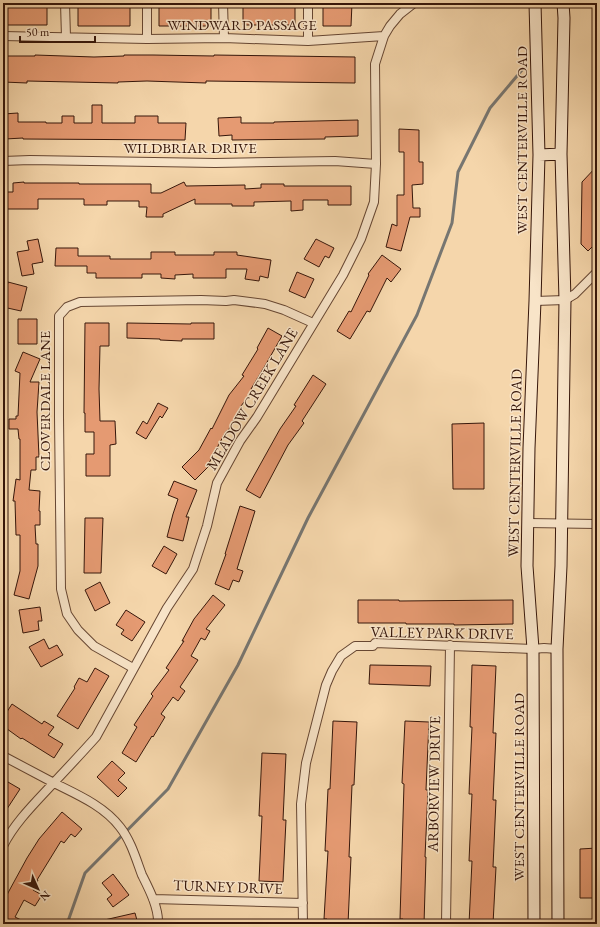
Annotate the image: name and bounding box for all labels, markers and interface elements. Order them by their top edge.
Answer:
street label: WINDWARD PASSAGE [167,15,317,34]
scale bar [20,18,95,44]
text: 50 m [26,24,50,40]
street label: WEST CENTERVILLE ROAD [512,46,531,234]
street label: WILDBRIAR DRIVE [123,138,257,157]
street label: MEADOW CREEK LANE [202,324,302,473]
street label: CLOVERDALE LANE [35,330,54,471]
street label: WEST CENTERVILLE ROAD [503,369,526,557]
street label: VALLEY PARK DRIVE [370,622,514,643]
street label: WEST CENTERVILLE ROAD [509,693,528,881]
street label: ARBORVIEW DRIVE [423,715,444,853]
north arrow [18,869,58,909]
street label: TURNEY DRIVE [173,875,284,898]
text: N [37,888,53,904]

